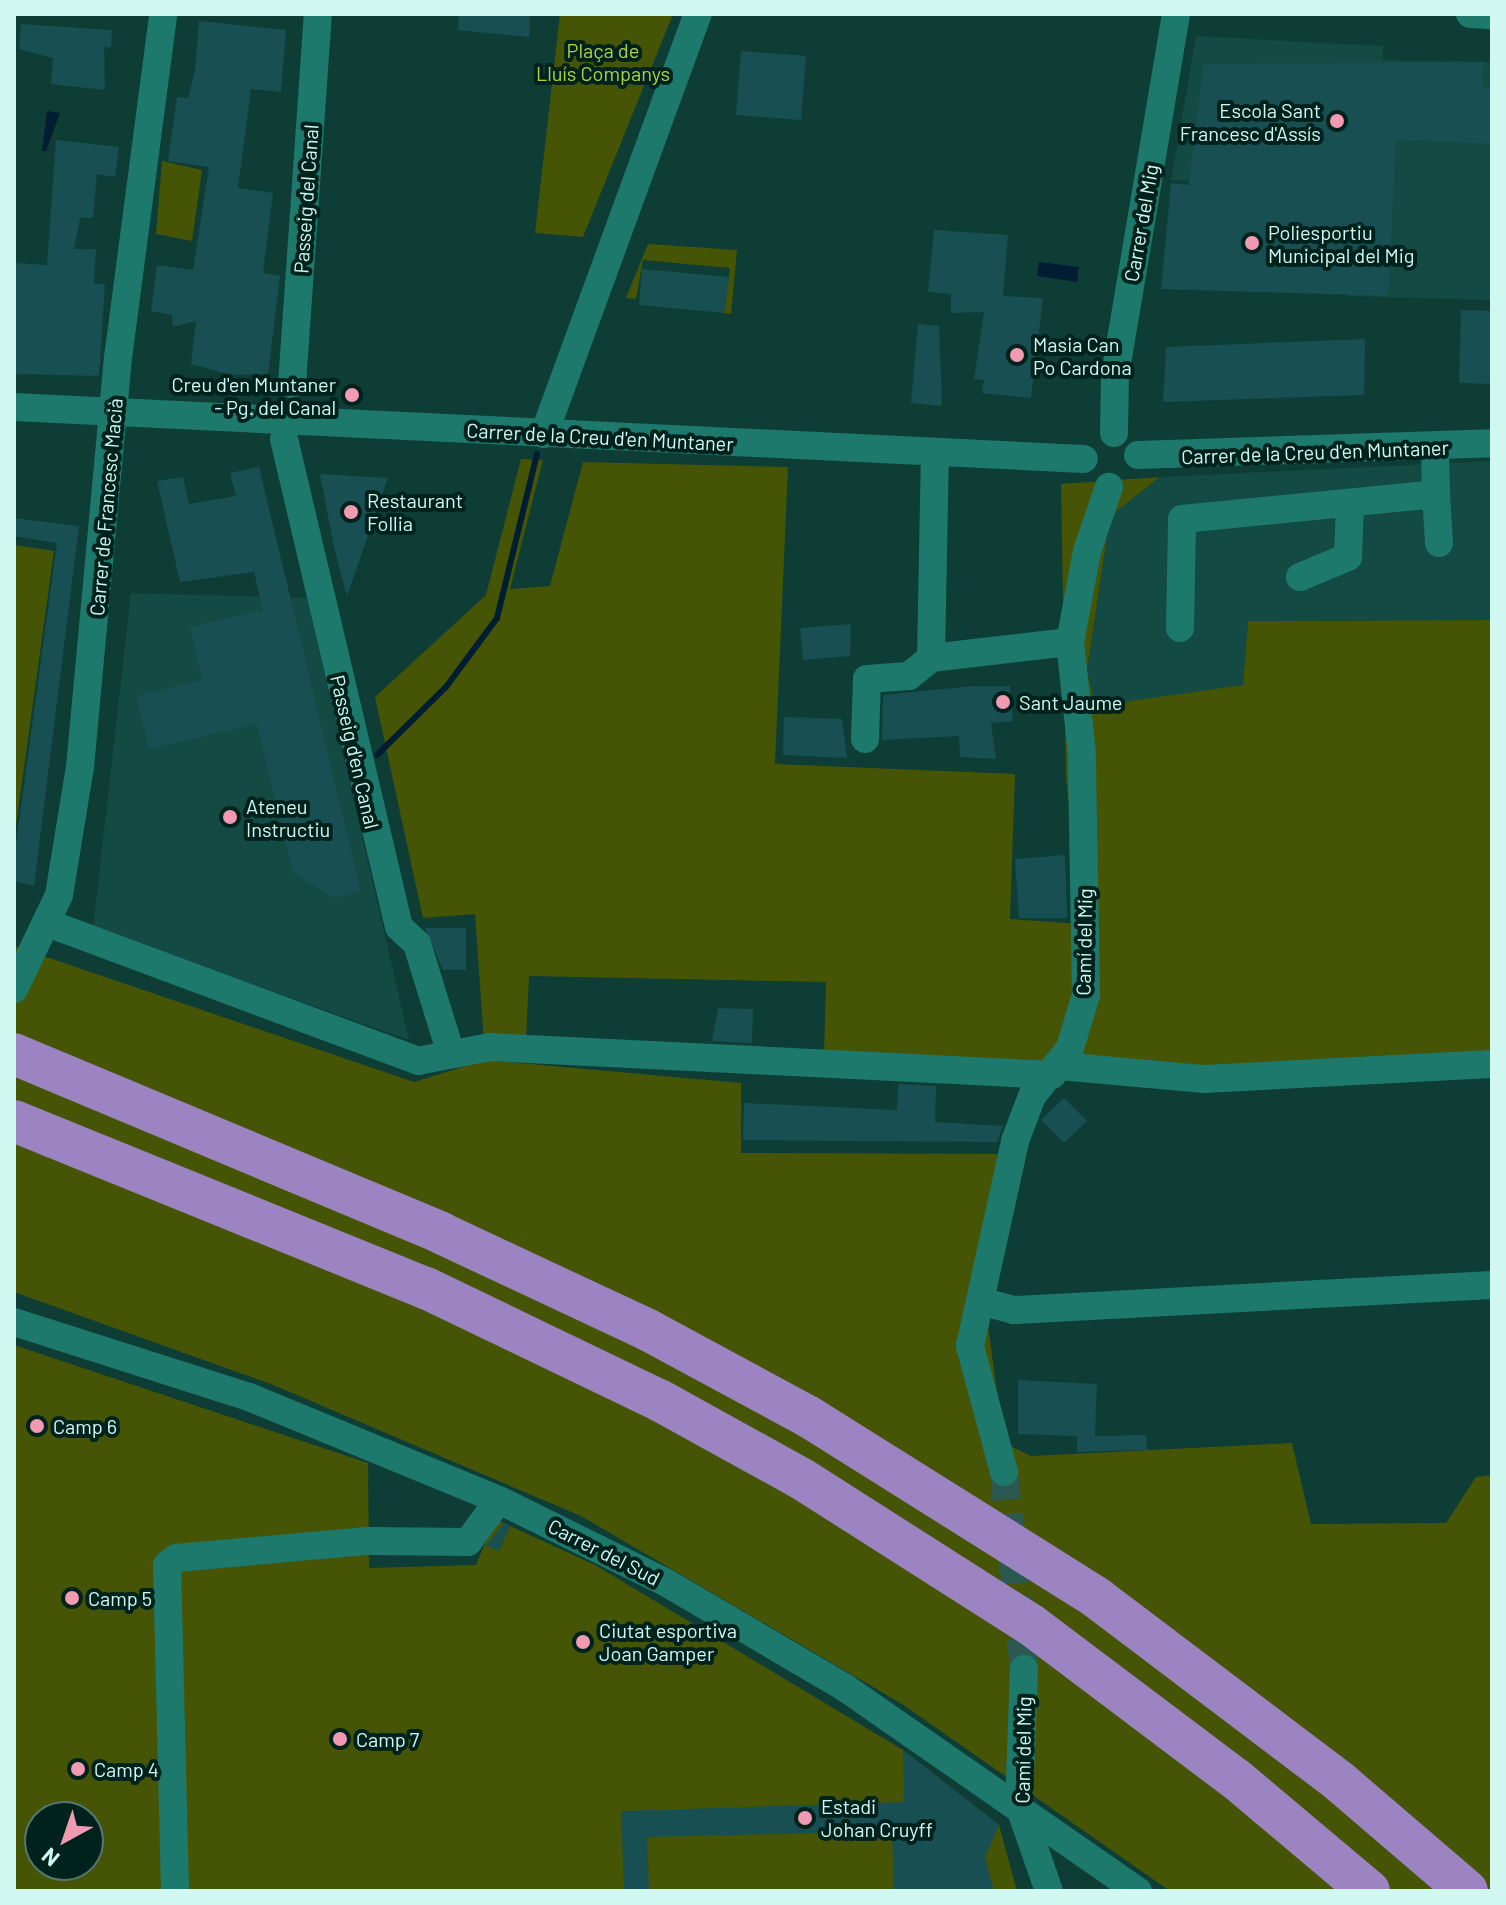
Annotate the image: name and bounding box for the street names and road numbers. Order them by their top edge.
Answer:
street label: Passeig del Canal [289,124,323,274]
street label: Carrer del Mig [1119,162,1163,284]
street label: Carrer de Francesc Macià [85,397,127,617]
street label: Carrer de la Creu d'en Muntaner [466,418,734,456]
street label: Carrer de la Creu d'en Muntaner [1181,435,1449,469]
street label: Passeig d'en Canal [326,673,384,831]
street label: Camí del Mig [1071,888,1097,996]
street label: Carrer del Sud [544,1514,664,1590]
street label: Camí del Mig [1010,1696,1036,1804]

